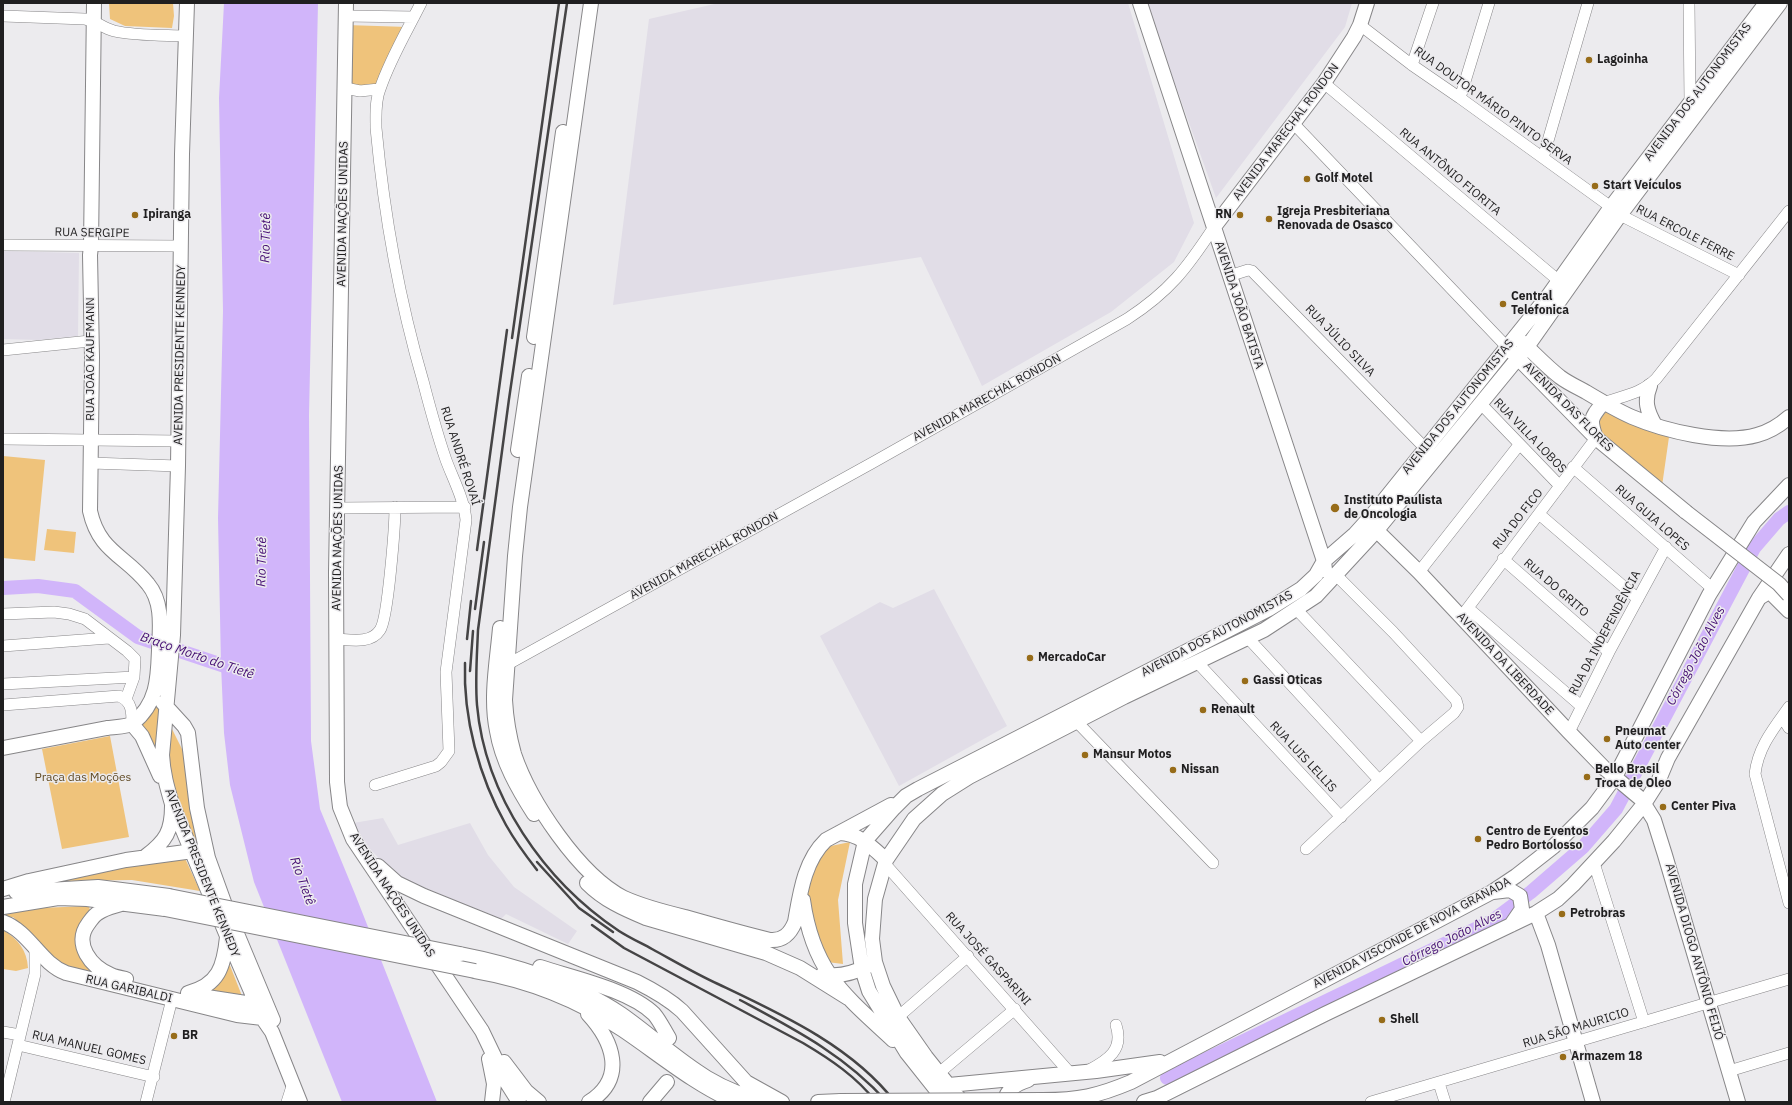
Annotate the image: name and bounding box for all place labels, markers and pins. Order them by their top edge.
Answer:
place label: Lagoinha [1597,53,1648,67]
marker: Lagoinha [1584,55,1594,65]
place label: Golf Motel [1315,172,1373,186]
marker: Golf Motel [1302,174,1312,184]
place label: Start Veículos [1603,179,1682,193]
marker: Start Veículos [1590,181,1600,191]
place label: Igreja Presbiteriana Renovada de Osasco [1277,205,1393,233]
place label: Ipiranga [143,208,191,222]
place label: RN [1215,208,1232,222]
marker: Ipiranga [130,210,140,220]
marker: RN [1235,210,1245,220]
marker: Igreja Presbiteriana Renovada de Osasco [1264,214,1274,224]
place label: Central Telefonica [1511,290,1569,318]
marker: Central Telefonica [1498,299,1508,309]
place label: Instituto Paulista de Oncologia [1344,494,1442,522]
marker: Instituto Paulista de Oncologia [1329,502,1341,514]
place label: MercadoCar [1038,651,1106,665]
marker: MercadoCar [1025,653,1035,663]
place label: Gassi Oticas [1253,674,1322,688]
marker: Gassi Oticas [1240,676,1250,686]
place label: Renault [1211,703,1255,717]
marker: Renault [1198,705,1208,715]
place label: Pneumat Auto center [1615,725,1681,753]
marker: Pneumat Auto center [1602,734,1612,744]
place label: Mansur Motos [1093,748,1172,762]
marker: Mansur Motos [1080,750,1090,760]
place label: Nissan [1181,763,1219,777]
place label: Bello Brasil Troca de Oleo [1595,763,1671,791]
marker: Nissan [1168,765,1178,775]
marker: Bello Brasil Troca de Oleo [1582,772,1592,782]
place label: Center Piva [1671,800,1736,814]
marker: Center Piva [1658,802,1668,812]
place label: Centro de Eventos Pedro Bortolosso [1486,825,1588,853]
marker: Centro de Eventos Pedro Bortolosso [1473,834,1483,844]
place label: Petrobras [1570,907,1625,921]
marker: Petrobras [1557,909,1567,919]
place label: Shell [1390,1013,1419,1027]
marker: Shell [1377,1015,1387,1025]
place label: BR [182,1029,198,1043]
marker: BR [169,1031,179,1041]
place label: Armazem 18 [1571,1050,1642,1064]
marker: Armazem 18 [1558,1052,1568,1062]

